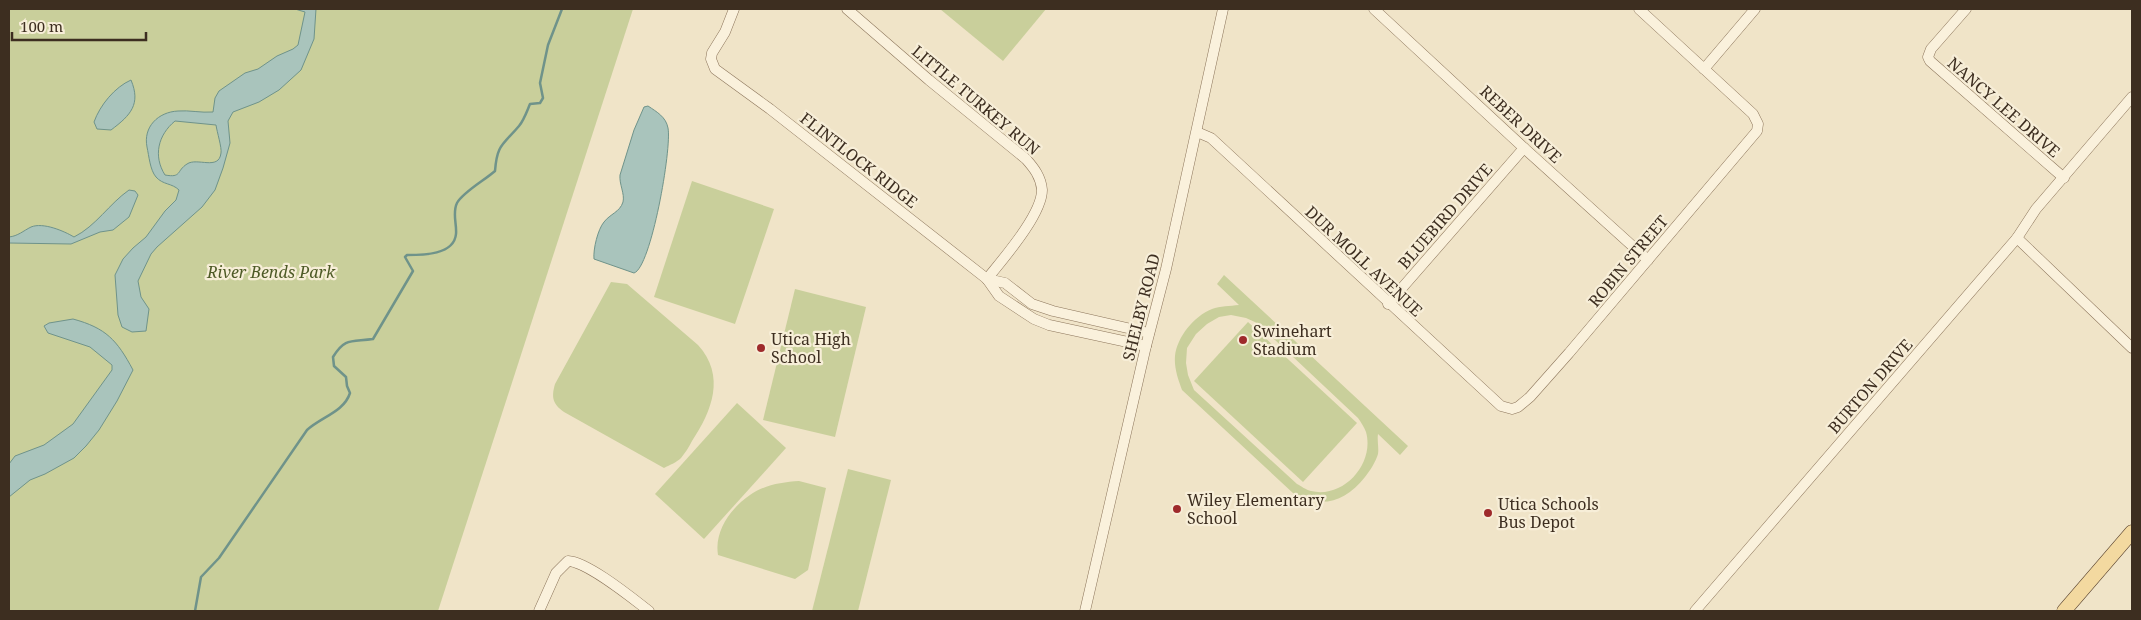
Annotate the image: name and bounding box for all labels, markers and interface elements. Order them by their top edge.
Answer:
scale bar [12,10,146,42]
text: 100 m [20,16,63,36]
street label: LITTLE TURKEY RUN [908,40,1044,160]
street label: NANCY LEE DRIVE [1943,52,2065,162]
street label: REBER DRIVE [1475,80,1567,168]
street label: FLINTLOCK RIDGE [796,107,922,213]
street label: BLUEBIRD DRIVE [1393,158,1497,274]
street label: DUR MOLL AVENUE [1300,201,1428,321]
street label: ROBIN STREET [1583,210,1673,311]
street label: SHELBY ROAD [1117,251,1165,363]
park label: River Bends Park [206,261,336,283]
place label: Swinehart Stadium [1253,320,1332,360]
place label: Utica High School [771,328,851,368]
marker: Swinehart Stadium [1237,334,1249,346]
street label: BURTON DRIVE [1823,334,1917,438]
marker: Utica High School [755,342,767,354]
place label: Wiley Elementary School [1187,489,1325,529]
place label: Utica Schools Bus Depot [1498,493,1599,533]
marker: Wiley Elementary School [1171,503,1183,515]
marker: Utica Schools Bus Depot [1482,507,1494,519]

